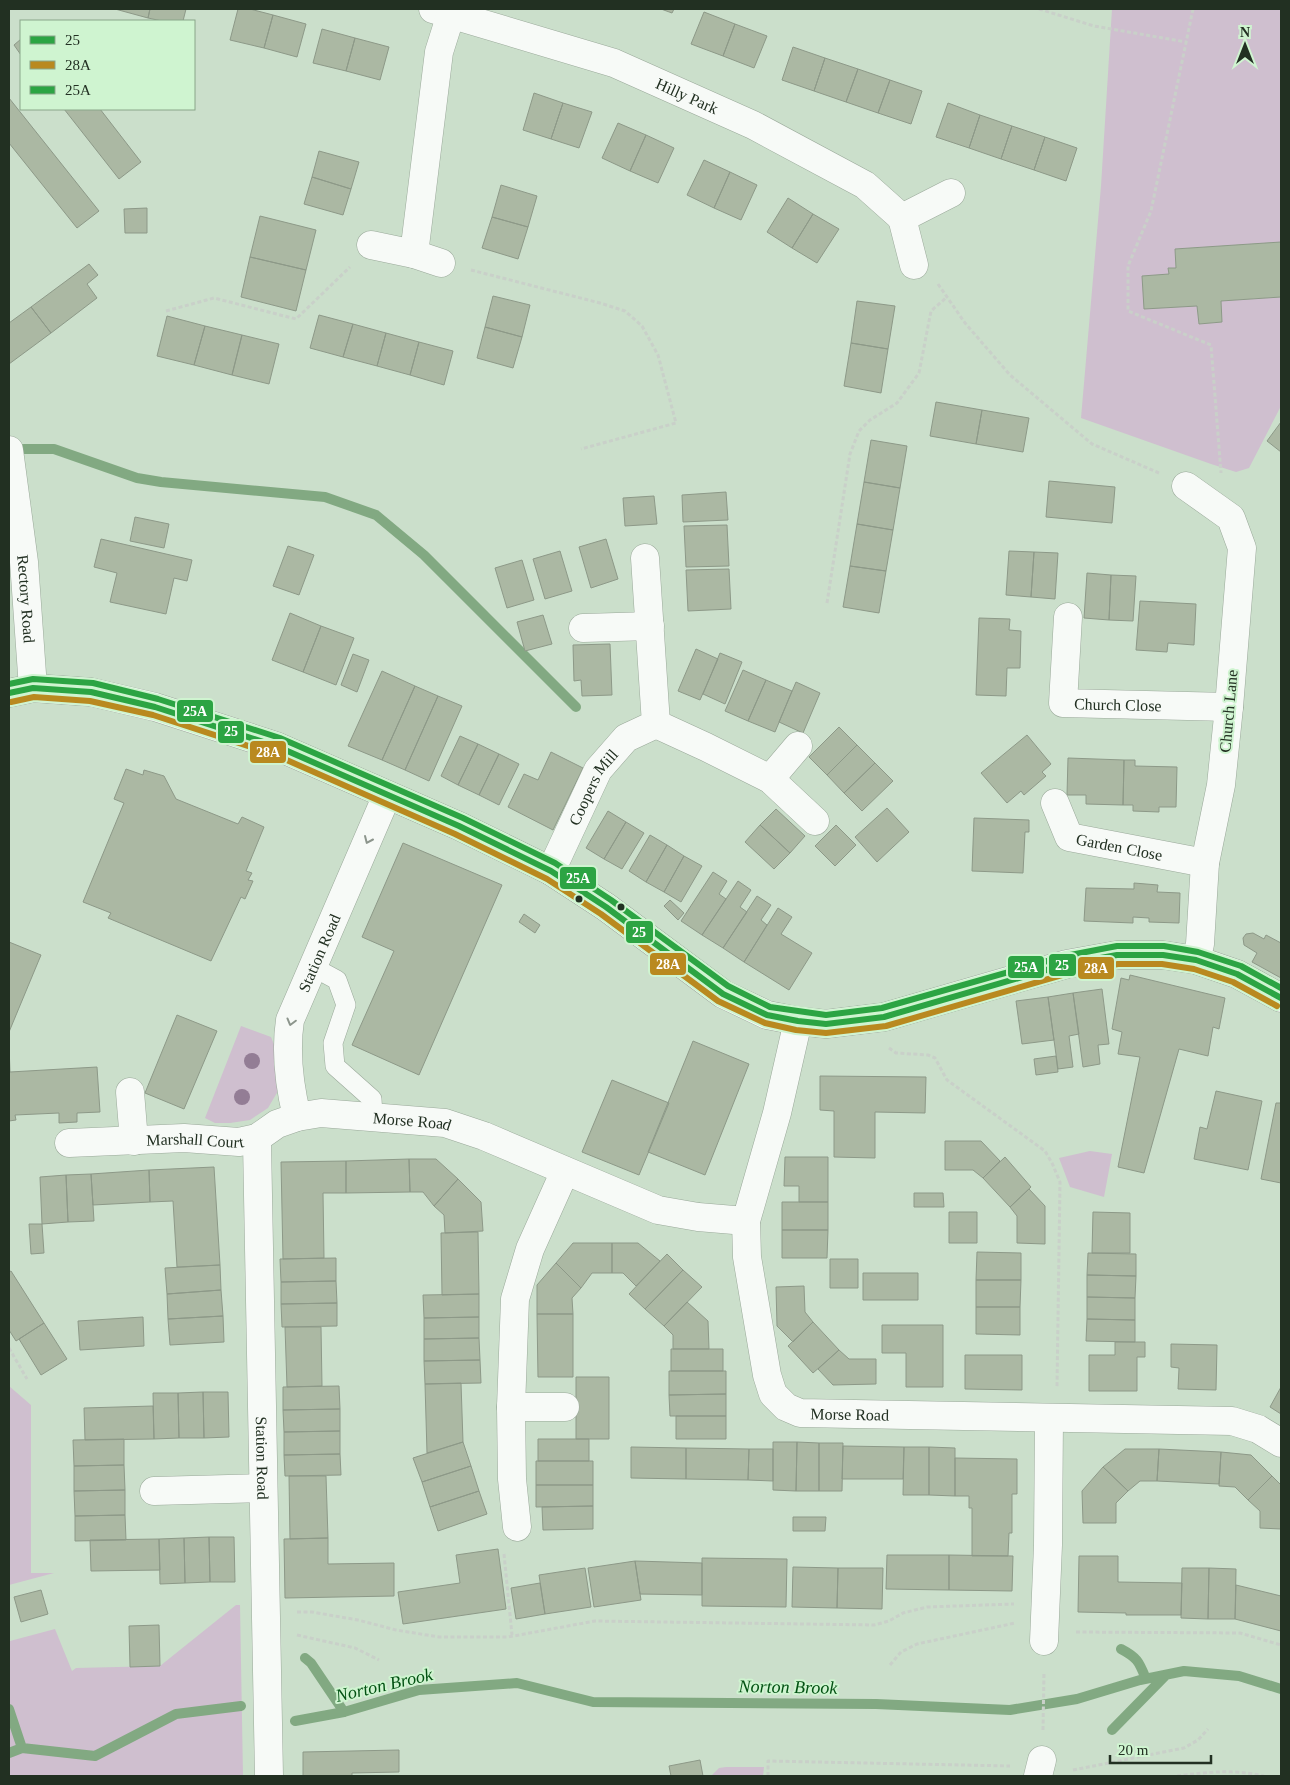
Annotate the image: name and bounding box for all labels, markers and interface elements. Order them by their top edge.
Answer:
legend [20,20,195,110]
north arrow [1220,20,1270,70]
text: N [1240,25,1250,40]
text: 25 [65,32,80,48]
text: 28A [65,57,91,73]
street label: Hilly Park [653,75,721,117]
text: 25A [65,82,91,98]
street label: Rectory Road [14,554,38,644]
street label: Church Lane [1216,669,1241,753]
street label: Church Close [1074,695,1162,714]
line badge: 25A [176,699,214,723]
text: 25A [183,704,208,719]
line badge: 25 [217,720,245,744]
text: 25 [224,724,238,739]
line badge: 28A [249,740,287,764]
text: 28A [256,745,281,760]
street label: Coopers Mill [565,745,622,828]
street label: Garden Close [1075,831,1164,864]
one-way arrow [363,835,374,844]
line badge: 25A [559,866,597,890]
text: 25A [566,871,591,886]
unlabelled marker [574,894,584,904]
unlabelled marker [616,902,626,912]
street label: Station Road [295,911,344,995]
line badge: 25 [625,920,654,944]
text: 25 [632,925,646,940]
line badge: 28A [649,952,687,976]
line badge: 25 [1048,953,1077,977]
line badge: 25A [1007,955,1045,979]
line badge: 28A [1077,956,1115,980]
text: 28A [656,957,681,972]
text: 25 [1055,958,1069,973]
text: 25A [1014,960,1039,975]
text: 28A [1084,961,1109,976]
one-way arrow [286,1017,296,1025]
street label: Morse Road [372,1109,454,1134]
street label: Marshall Court [146,1130,246,1151]
street label: Morse Road [810,1405,889,1424]
street label: Station Road [253,1416,271,1500]
water label: Norton Brook [333,1664,435,1706]
water label: Norton Brook [737,1676,839,1698]
scale bar [1110,1732,1211,1764]
text: 20 m [1118,1742,1149,1758]

